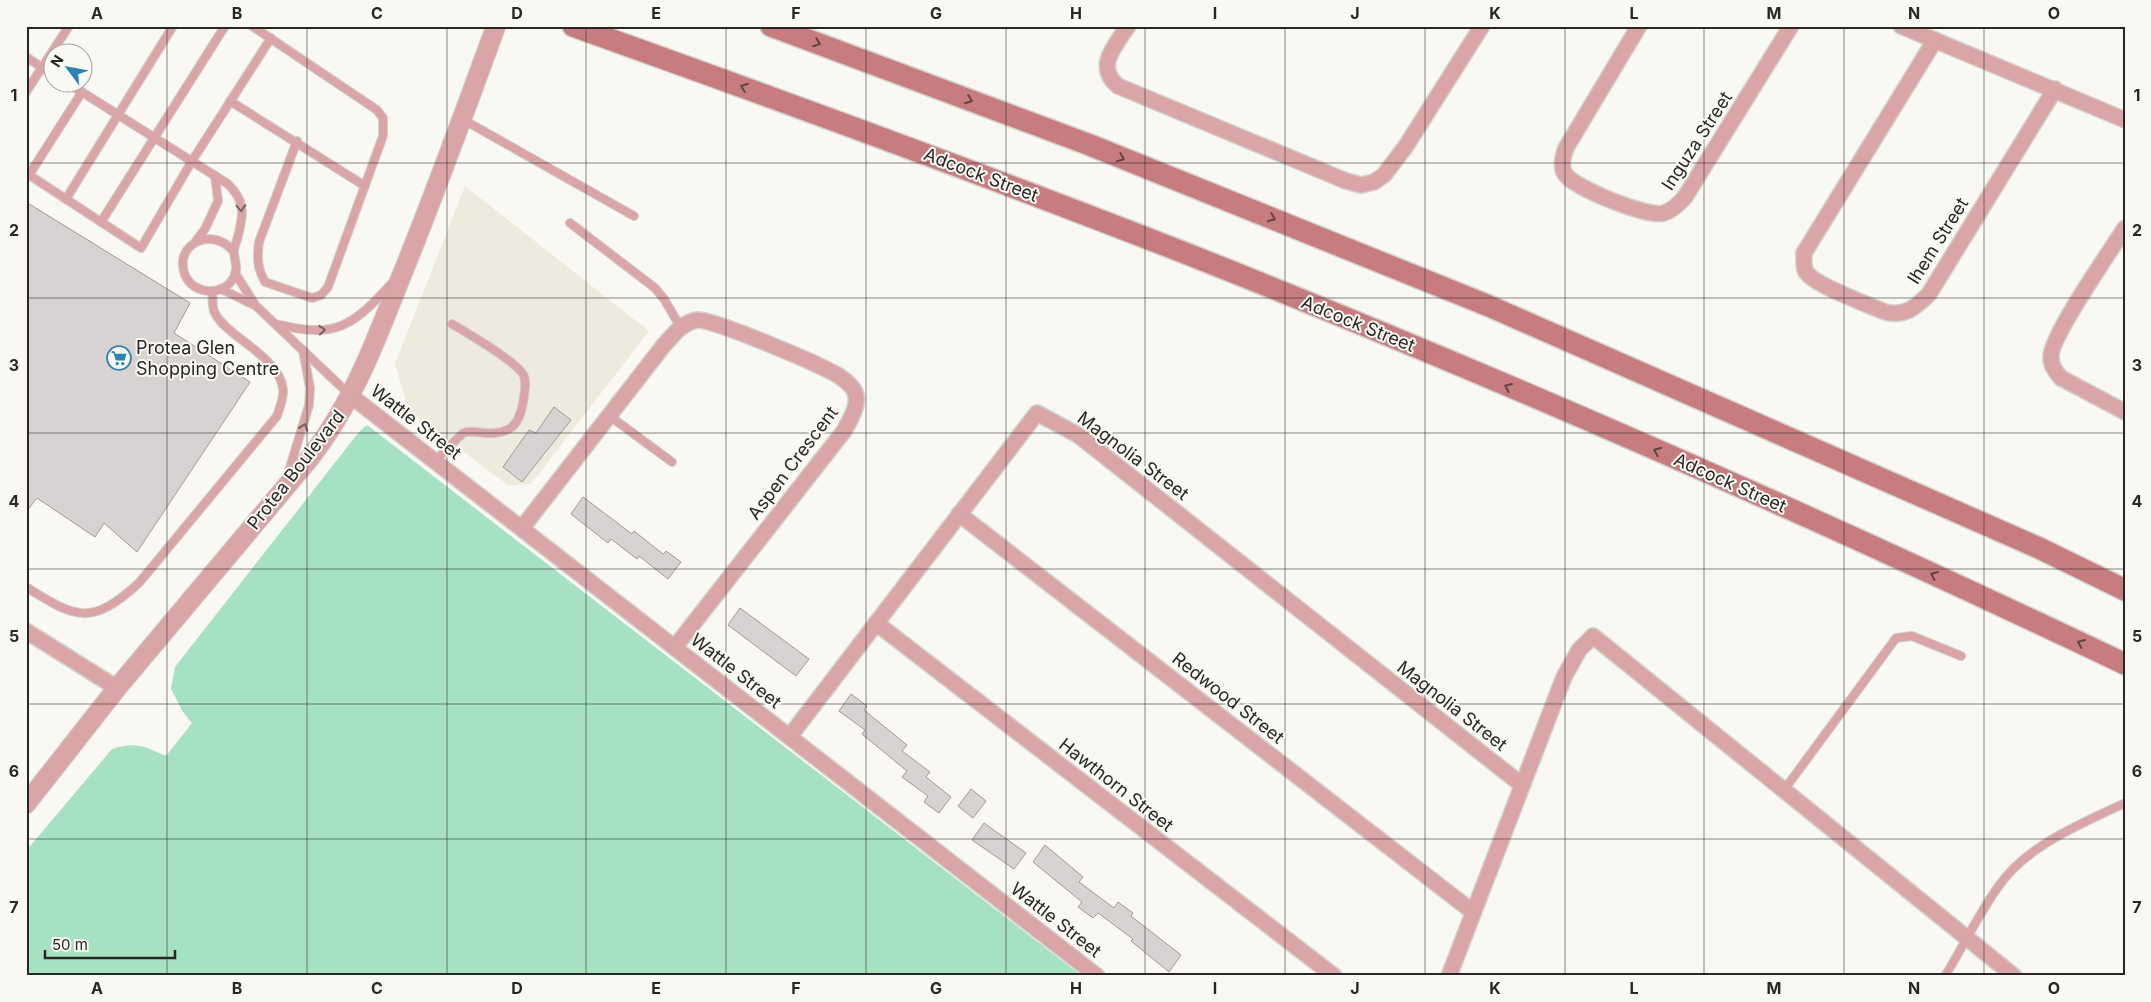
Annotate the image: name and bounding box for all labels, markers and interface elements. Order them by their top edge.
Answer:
text: A [91,3,103,23]
text: B [232,3,242,23]
text: C [371,3,383,23]
text: D [511,3,523,23]
text: E [651,3,661,23]
text: F [791,3,801,23]
text: G [930,3,942,23]
text: H [1070,3,1082,23]
text: I [1213,3,1217,23]
text: J [1350,3,1360,23]
text: K [1489,3,1501,23]
text: L [1629,3,1639,23]
text: M [1767,3,1781,23]
text: N [1908,3,1920,23]
text: O [2048,3,2060,23]
one-way arrow [812,37,821,48]
north arrow [42,42,92,92]
text: N [47,52,67,70]
one-way arrow [740,83,748,93]
text: 1 [11,85,17,105]
text: 1 [2134,85,2140,105]
street label: Inguza Street [1657,88,1736,194]
one-way arrow [964,94,973,104]
street label: Adcock Street [921,143,1041,206]
one-way arrow [1116,152,1125,162]
street label: Ihem Street [1903,194,1972,288]
one-way arrow [235,205,246,213]
one-way arrow [1267,212,1276,222]
text: 2 [9,220,19,240]
text: 2 [2132,220,2142,240]
street label: Adcock Street [1298,291,1418,356]
one-way arrow [318,325,326,336]
place label: Protea Glen Shopping Centre [136,337,279,379]
supermarket icon: Protea Glen Shopping Centre [106,345,132,371]
text: 3 [9,355,19,375]
text: 3 [2132,355,2142,375]
street label: Wattle Street [367,380,466,463]
one-way arrow [1504,382,1513,393]
street label: Aspen Crescent [743,402,842,523]
street label: Protea Boulevard [242,406,349,534]
street label: Magnolia Street [1074,407,1193,504]
one-way arrow [298,423,308,432]
one-way arrow [1653,447,1662,458]
street label: Adcock Street [1671,448,1790,517]
text: 4 [9,491,20,511]
text: 4 [2132,491,2143,511]
one-way arrow [1930,571,1939,581]
text: 5 [9,626,19,646]
text: 5 [2132,626,2142,646]
street label: Wattle Street [687,629,786,712]
one-way arrow [2077,639,2086,650]
street label: Redwood Street [1168,648,1288,748]
street label: Magnolia Street [1393,656,1511,755]
street label: Hawthorn Street [1055,734,1178,836]
text: 6 [9,761,19,781]
text: 6 [2132,761,2142,781]
street label: Wattle Street [1007,878,1106,961]
text: 7 [9,897,19,917]
text: 7 [2132,897,2142,917]
scale bar [45,927,175,959]
text: 50 m [52,935,88,954]
text: A [91,978,103,998]
text: B [232,978,242,998]
text: C [371,978,383,998]
text: D [511,978,523,998]
text: E [651,978,661,998]
text: F [791,978,801,998]
text: G [930,978,942,998]
text: H [1070,978,1082,998]
text: I [1213,978,1217,998]
text: J [1350,978,1360,998]
text: K [1489,978,1501,998]
text: L [1629,978,1639,998]
text: M [1767,978,1781,998]
text: N [1908,978,1920,998]
text: O [2048,978,2060,998]

